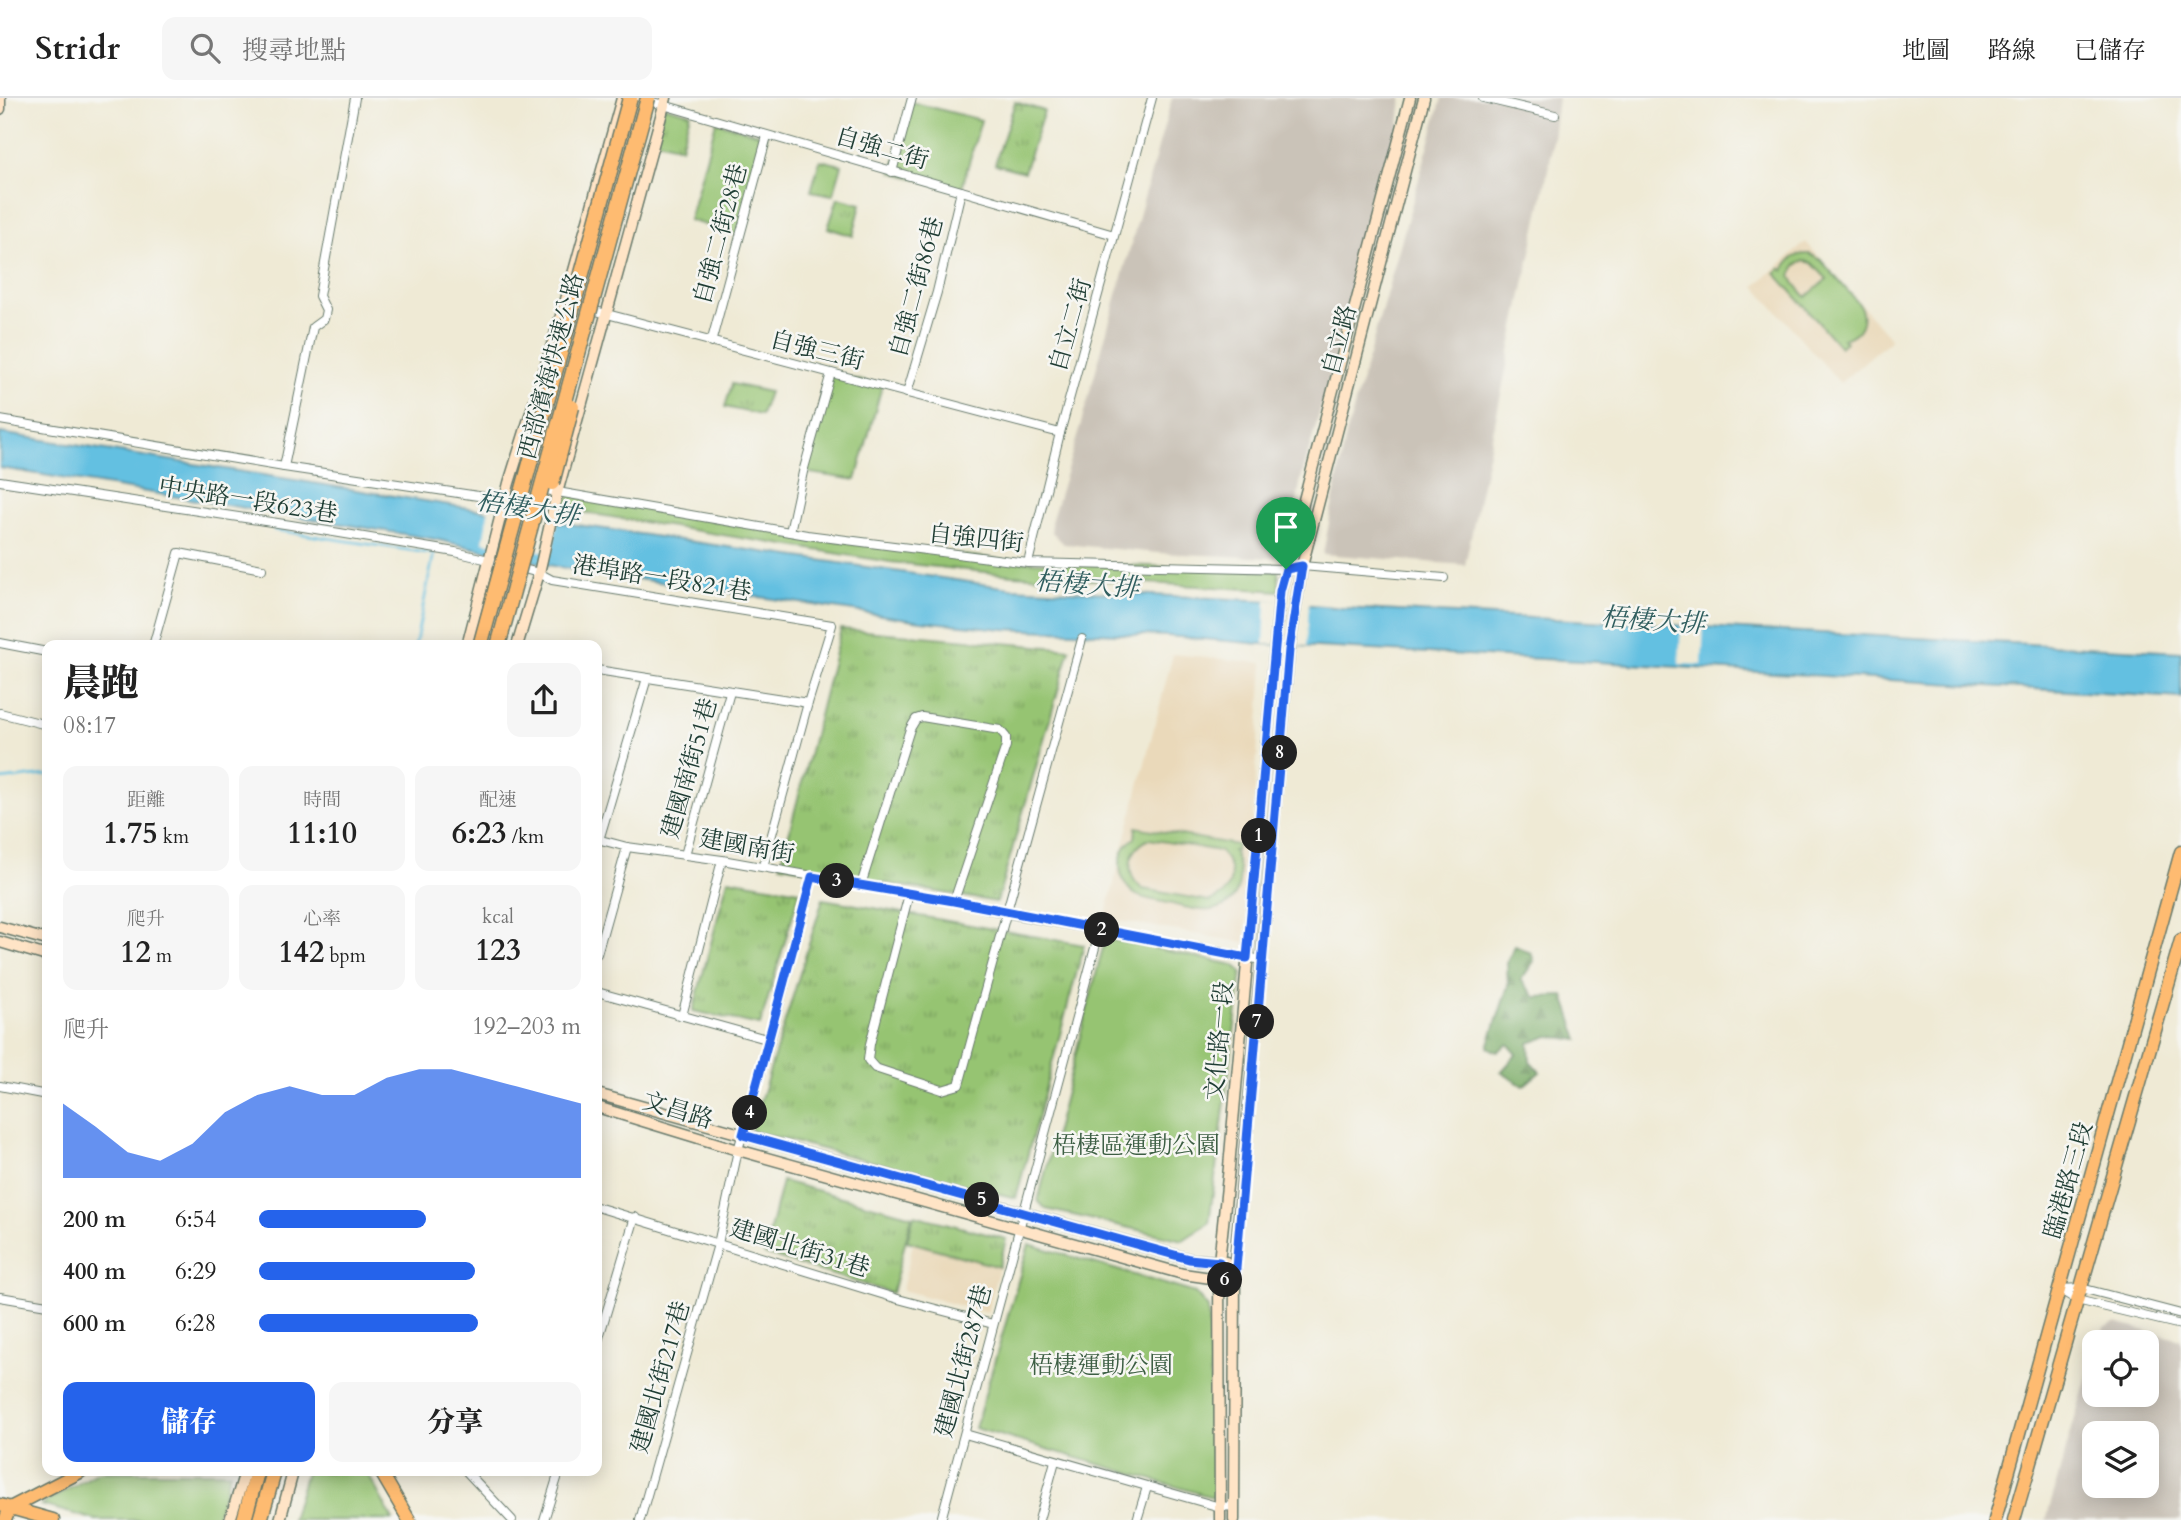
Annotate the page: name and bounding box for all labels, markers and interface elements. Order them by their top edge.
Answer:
search box [162,17,652,80]
text: Stridr [35,26,120,71]
icon: search [186,29,224,67]
text: 搜尋地點 [242,33,346,68]
text: 地圖 [1902,34,1950,67]
text: 路線 [1988,34,2036,67]
text: 已儲存 [2074,34,2146,67]
street label: 自強二街 [831,119,933,178]
street label: 自強二街28巷 [686,160,755,308]
street label: 自強二街86巷 [882,213,951,361]
street label: 西部濱海快速公路 [511,269,592,463]
street label: 自立二街 [1041,274,1100,376]
street label: 自立路 [1314,301,1365,379]
street label: 自強三街 [766,323,867,378]
street label: 中央路一段623巷 [156,470,340,531]
water label: 梧棲大排 [474,483,586,535]
pin [1256,497,1316,569]
icon: arrive [1267,508,1305,546]
street label: 自強四街 [926,517,1025,560]
street label: 港埠路一段821巷 [570,548,754,609]
water label: 梧棲大排 [1034,563,1144,606]
water label: 梧棲大排 [1600,599,1710,642]
text: 晨跑 [63,658,139,710]
button: share [507,663,581,737]
street label: 建國南街51巷 [654,694,725,842]
text: 08:17 [63,710,116,741]
pin: 8 [1262,736,1298,770]
text: 8 [1275,739,1284,765]
text: 距離 [127,787,165,813]
text: 時間 [303,787,341,813]
text: 配速 [479,787,517,813]
text: 1.75 [103,813,158,854]
text: 11:10 [287,813,357,854]
text: 6:23 [452,813,507,854]
pin: 1 [1242,818,1276,854]
street label: 建國南街 [697,822,797,871]
text: 1 [1254,822,1263,848]
text: km [158,824,189,850]
text: /km [507,824,544,850]
pin: 3 [820,864,854,898]
text: 3 [832,867,841,893]
text: kcal [482,904,514,930]
text: 爬升 [127,906,165,932]
text: 心率 [303,906,341,932]
pin: 2 [1084,912,1120,948]
text: 2 [1097,916,1106,942]
text: 123 [475,930,521,971]
text: 12 [120,932,151,973]
text: 142 [278,932,324,973]
text: m [151,943,172,969]
text: bpm [324,943,366,969]
street label: 文化路一段 [1198,980,1241,1102]
pin: 7 [1240,1004,1274,1040]
text: 7 [1252,1008,1261,1034]
text: 192–203 m [472,1011,581,1042]
text: 爬升 [63,1014,109,1045]
street label: 文昌路 [639,1084,717,1137]
pin: 4 [732,1096,768,1130]
text: 4 [745,1099,754,1125]
street label: 臨港路三段 [2036,1118,2101,1242]
park label: 梧棲區運動公園 [1052,1129,1220,1162]
pin: 5 [964,1182,1000,1218]
text: 5 [977,1186,986,1212]
text: 200 m [63,1204,126,1235]
text: 6:54 [175,1204,216,1235]
street label: 建國北街31巷 [726,1212,874,1285]
text: 400 m [63,1256,126,1287]
text: 6:29 [175,1256,216,1287]
pin: 6 [1208,1262,1242,1298]
text: 6 [1220,1266,1229,1292]
street label: 建國北街287巷 [927,1281,1000,1441]
street label: 建國北街217巷 [623,1297,698,1457]
text: 600 m [63,1308,126,1339]
text: 6:28 [175,1308,216,1339]
map controls [2082,1330,2159,1498]
button: locate [2082,1330,2159,1407]
park label: 梧棲運動公園 [1029,1349,1173,1382]
button: 儲存 [63,1382,315,1462]
button: 分享 [329,1382,581,1462]
button: layers [2082,1421,2159,1498]

